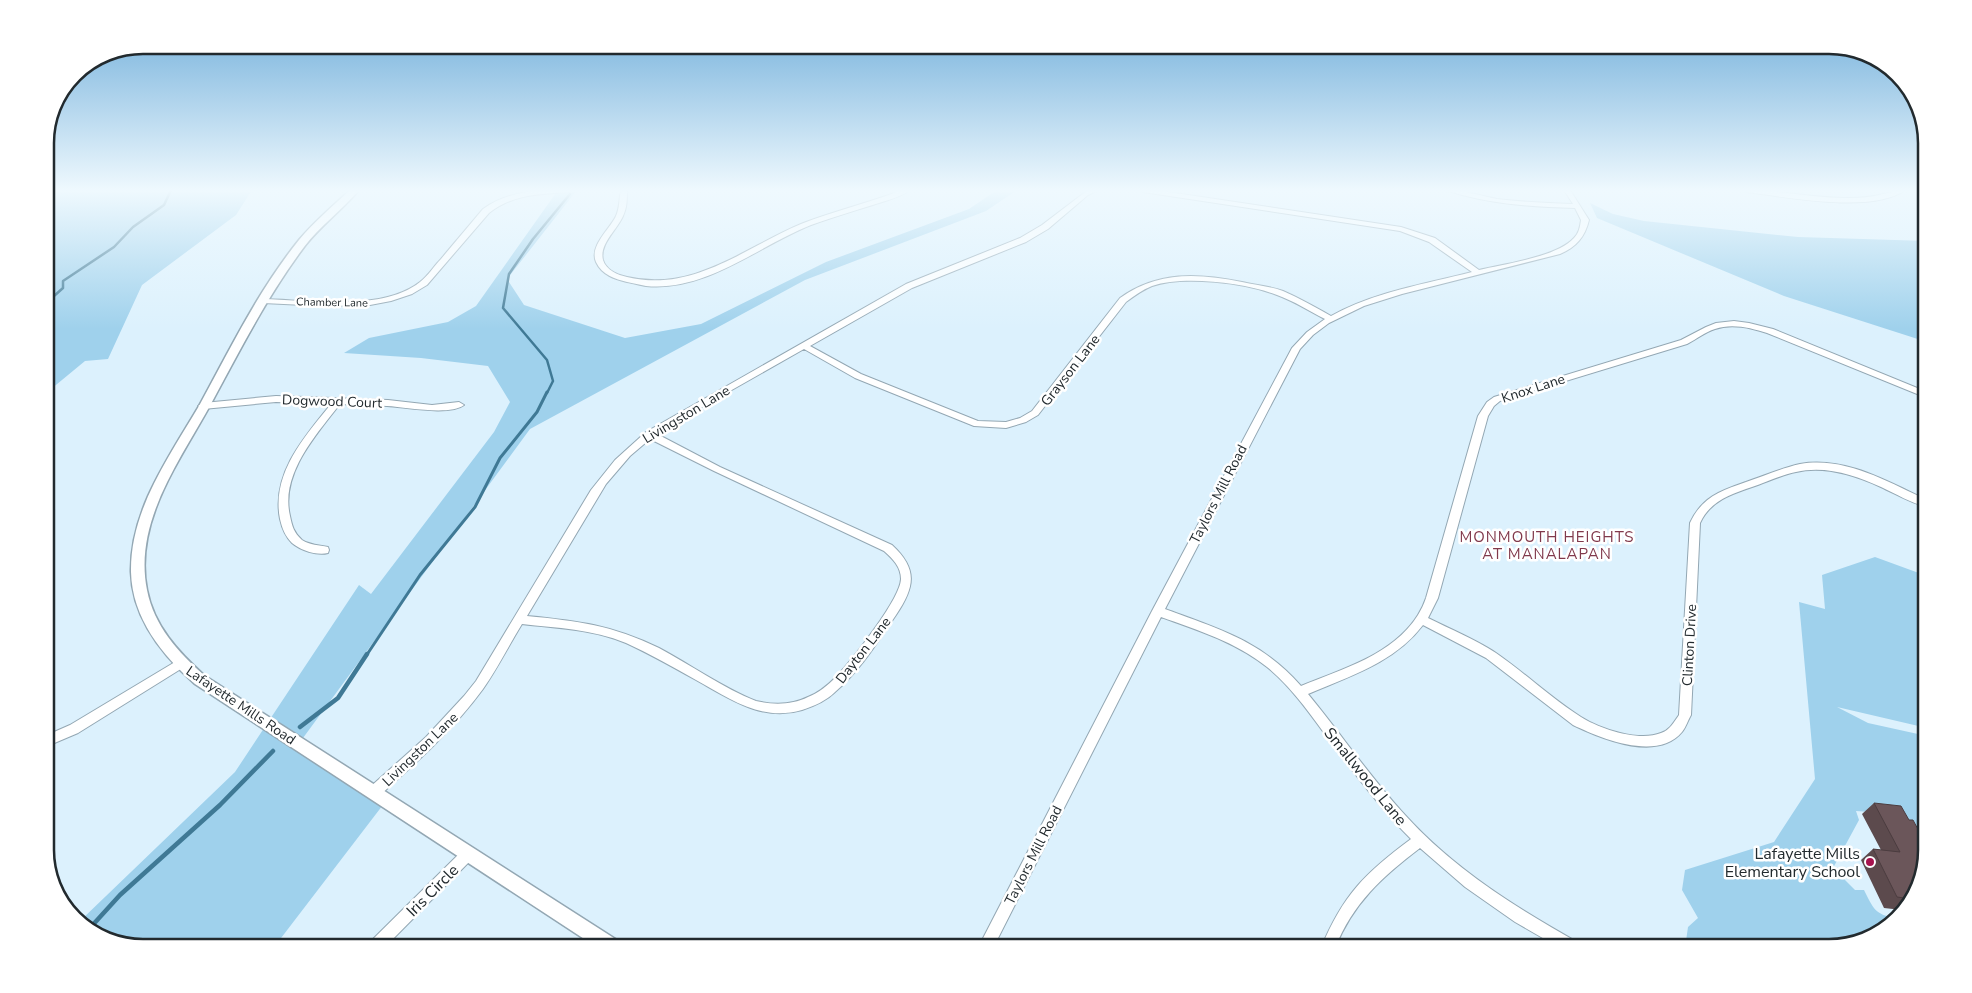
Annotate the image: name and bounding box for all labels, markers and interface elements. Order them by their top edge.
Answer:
street label: Chamber Lane [296,294,368,311]
street label: Grayson Lane [1036,331,1104,410]
street label: Knox Lane [1499,369,1567,408]
street label: Livingston Lane [639,381,733,448]
street label: Dogwood Court [282,390,382,413]
street label: Taylors Mill Road [1185,441,1252,547]
district label: MONMOUTH HEIGHTS AT MANALAPAN [1459,527,1635,564]
street label: Clinton Drive [1678,604,1701,687]
street label: Dayton Lane [831,613,895,688]
street label: Lafayette Mills Road [182,662,299,749]
street label: Livingston Lane [378,708,462,790]
street label: Smallwood Lane [1319,723,1412,830]
street label: Taylors Mill Road [1000,802,1067,908]
place label: Lafayette Mills Elementary School [1725,843,1860,883]
marker: Lafayette Mills Elementary School [1864,856,1876,868]
street label: Iris Circle [402,860,464,922]

